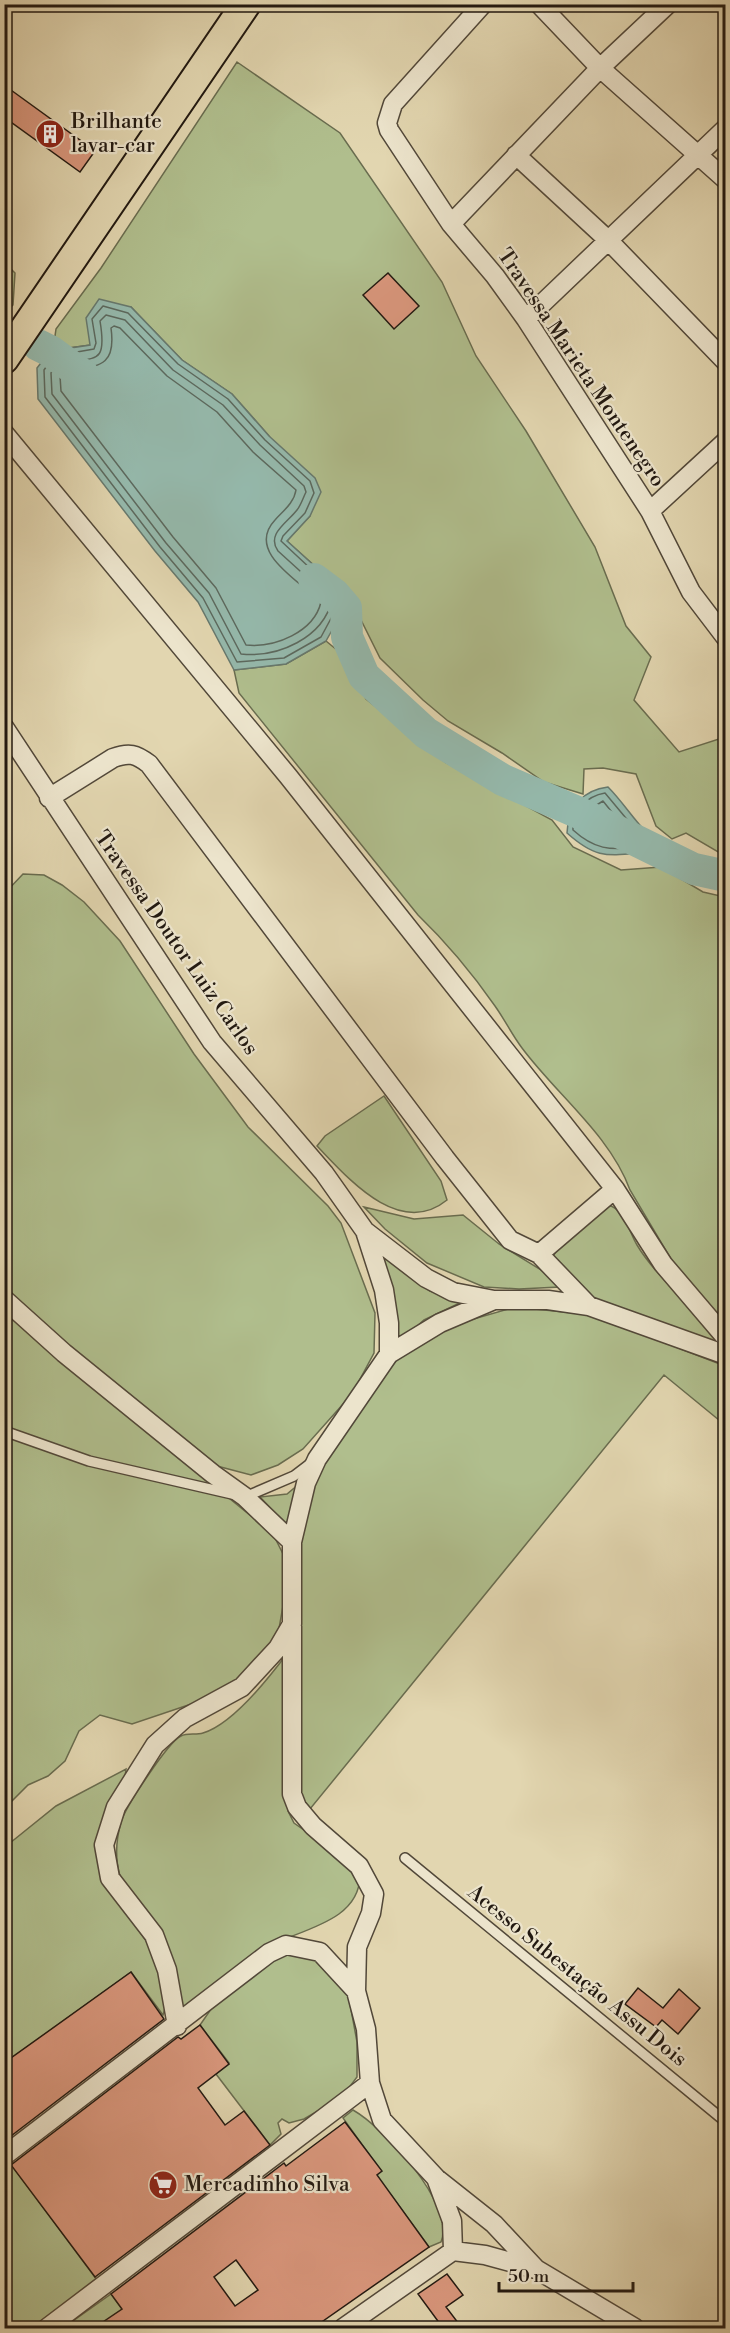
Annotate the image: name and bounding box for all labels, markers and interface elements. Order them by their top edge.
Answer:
place label: Brilhante lavar-car [70,109,162,159]
building icon: Brilhante lavar-car [34,118,66,150]
street label: Travessa Marieta Montenegro [491,244,671,492]
street label: Travessa Doutor Luiz Carlos [88,826,264,1060]
street label: Acesso Subestação Assu Dois [461,1879,692,2073]
supermarket icon: Mercadinho Silva [147,2169,179,2201]
place label: Mercadinho Silva [184,2172,350,2198]
scale bar [499,2255,632,2293]
text: 50 m [508,2265,550,2288]

